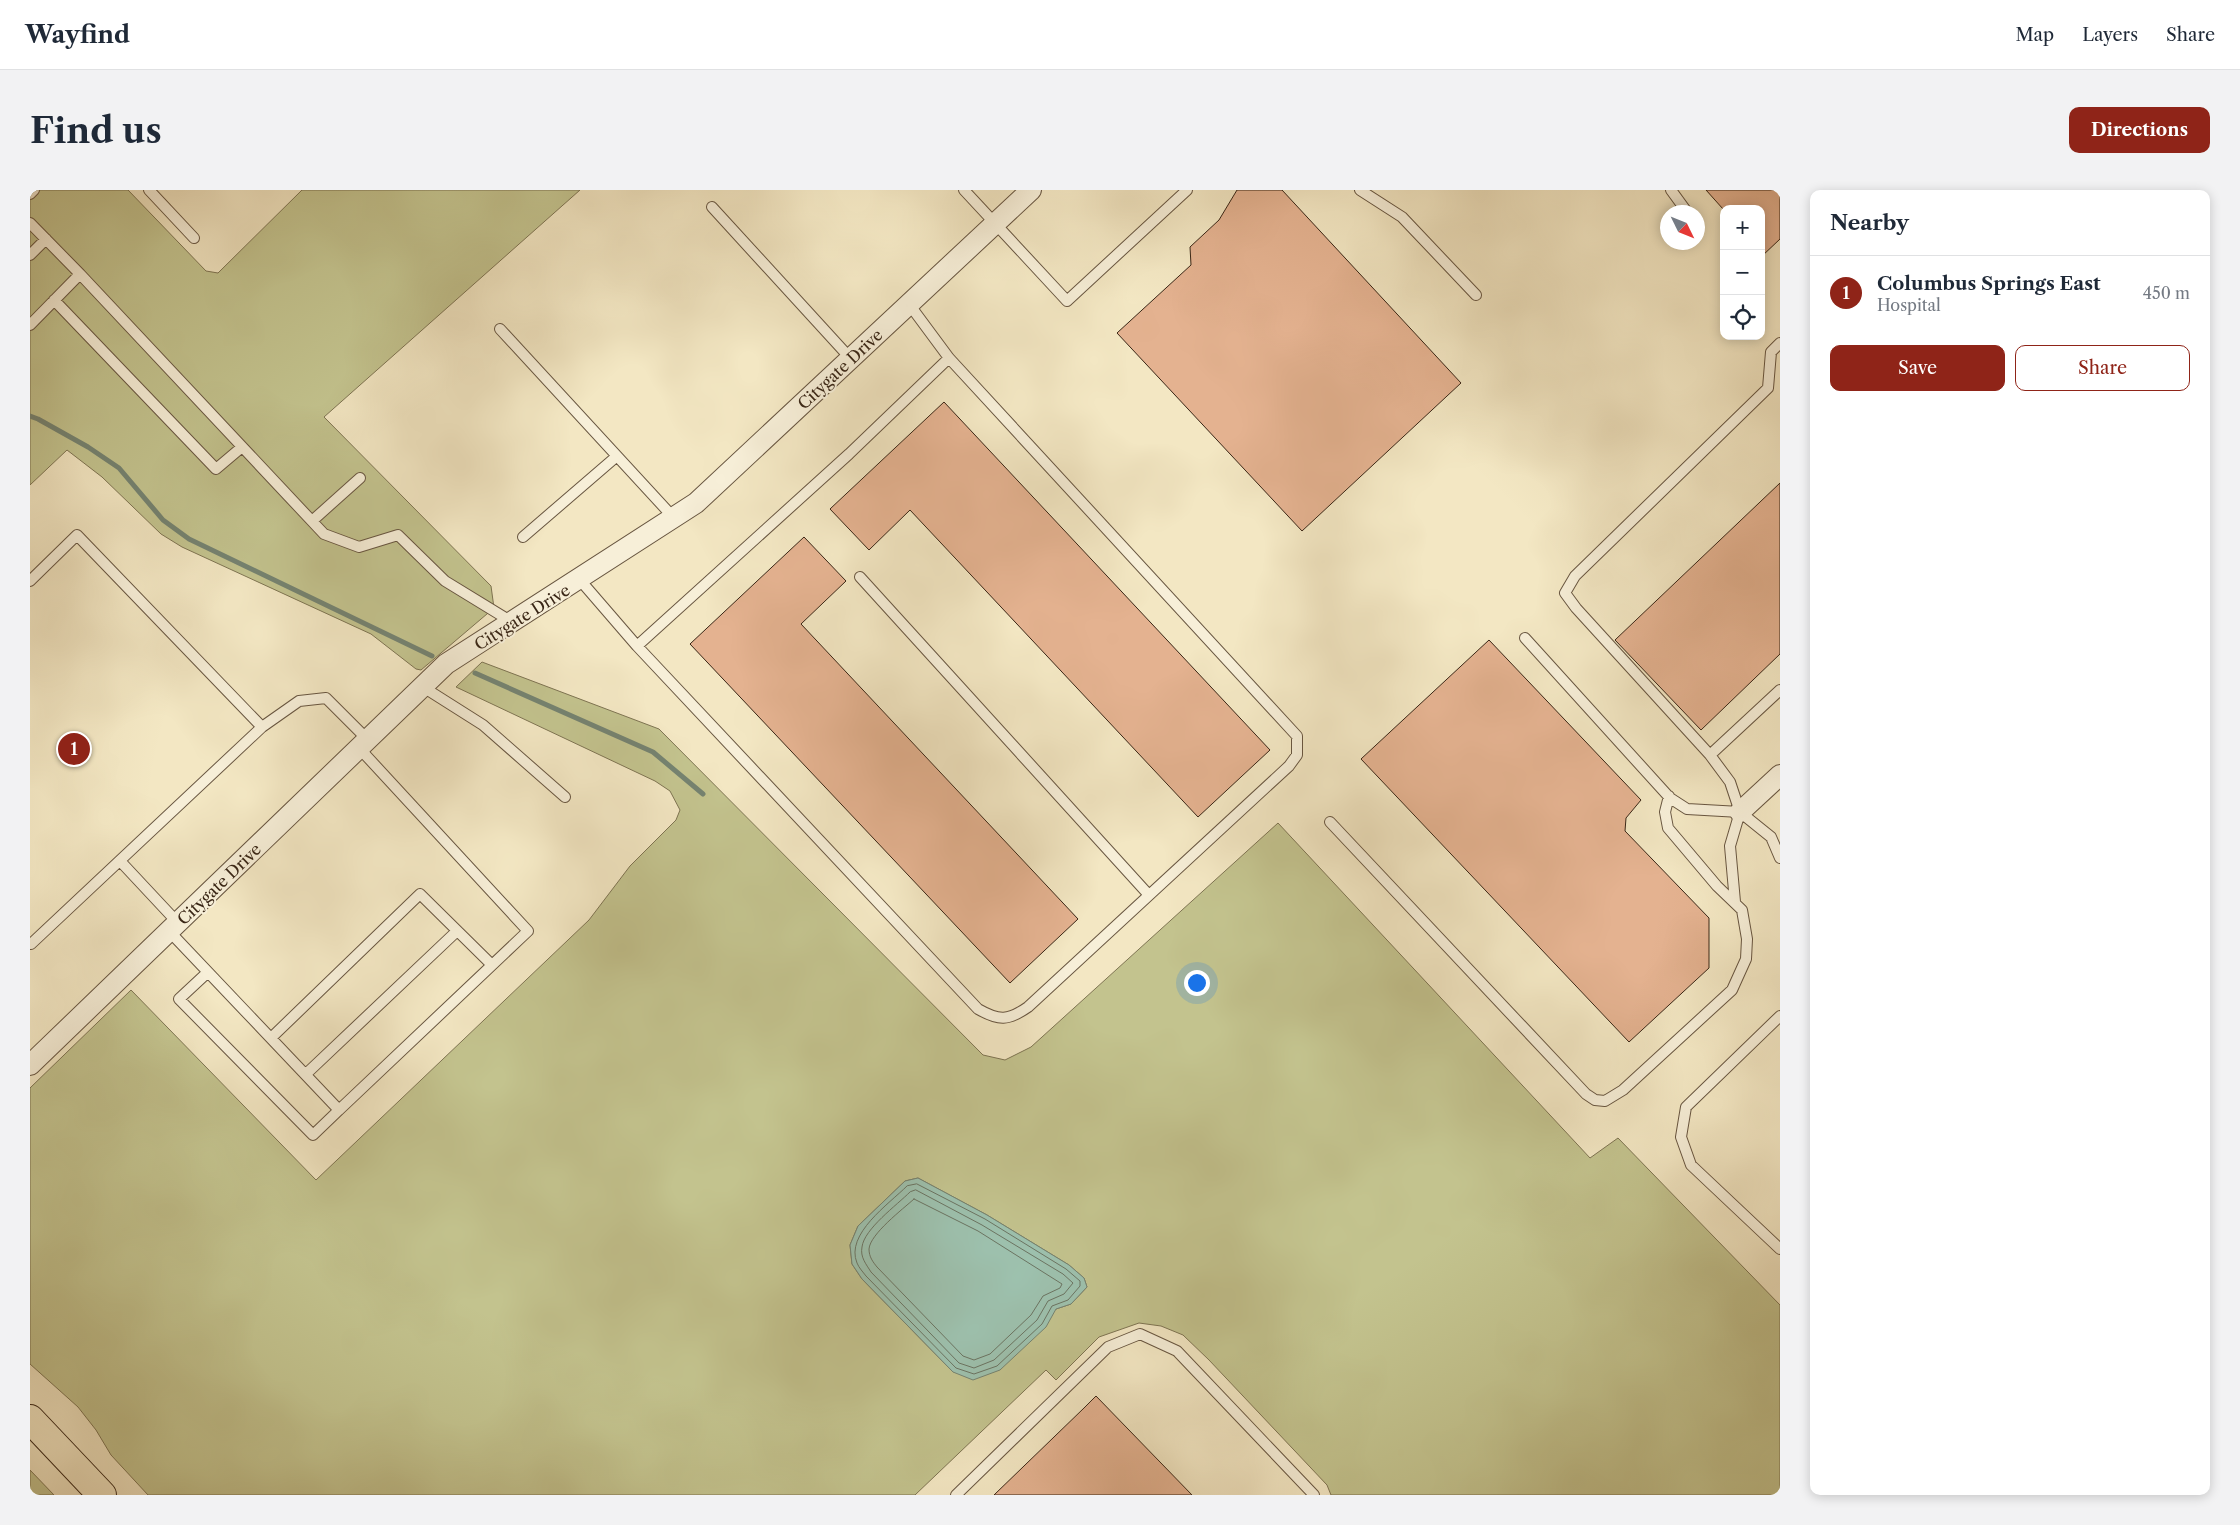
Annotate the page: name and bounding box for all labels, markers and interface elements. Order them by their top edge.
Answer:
text: Wayfind [25,20,130,49]
text: Map [2016,24,2054,46]
text: Layers [2082,24,2138,46]
text: Share [2166,24,2215,46]
button: Directions [2069,107,2210,153]
text: Find us [30,109,162,152]
north arrow [1660,205,1705,250]
map controls [1720,205,1765,340]
button: + [1720,205,1765,250]
text: Nearby [1830,210,1909,235]
button: − [1720,250,1765,295]
text: Columbus Springs East [1877,272,2101,295]
text: 1 [1842,283,1850,303]
text: 450 m [2143,283,2190,303]
button: locate [1720,295,1765,340]
text: Hospital [1877,295,1941,315]
street label: Citygate Drive [793,325,887,413]
button: Save [1830,345,2005,391]
button: Share [2015,345,2190,391]
street label: Citygate Drive [471,580,573,654]
pin: 1 [58,730,90,768]
street label: Citygate Drive [173,839,265,929]
your location [1184,970,1210,996]

